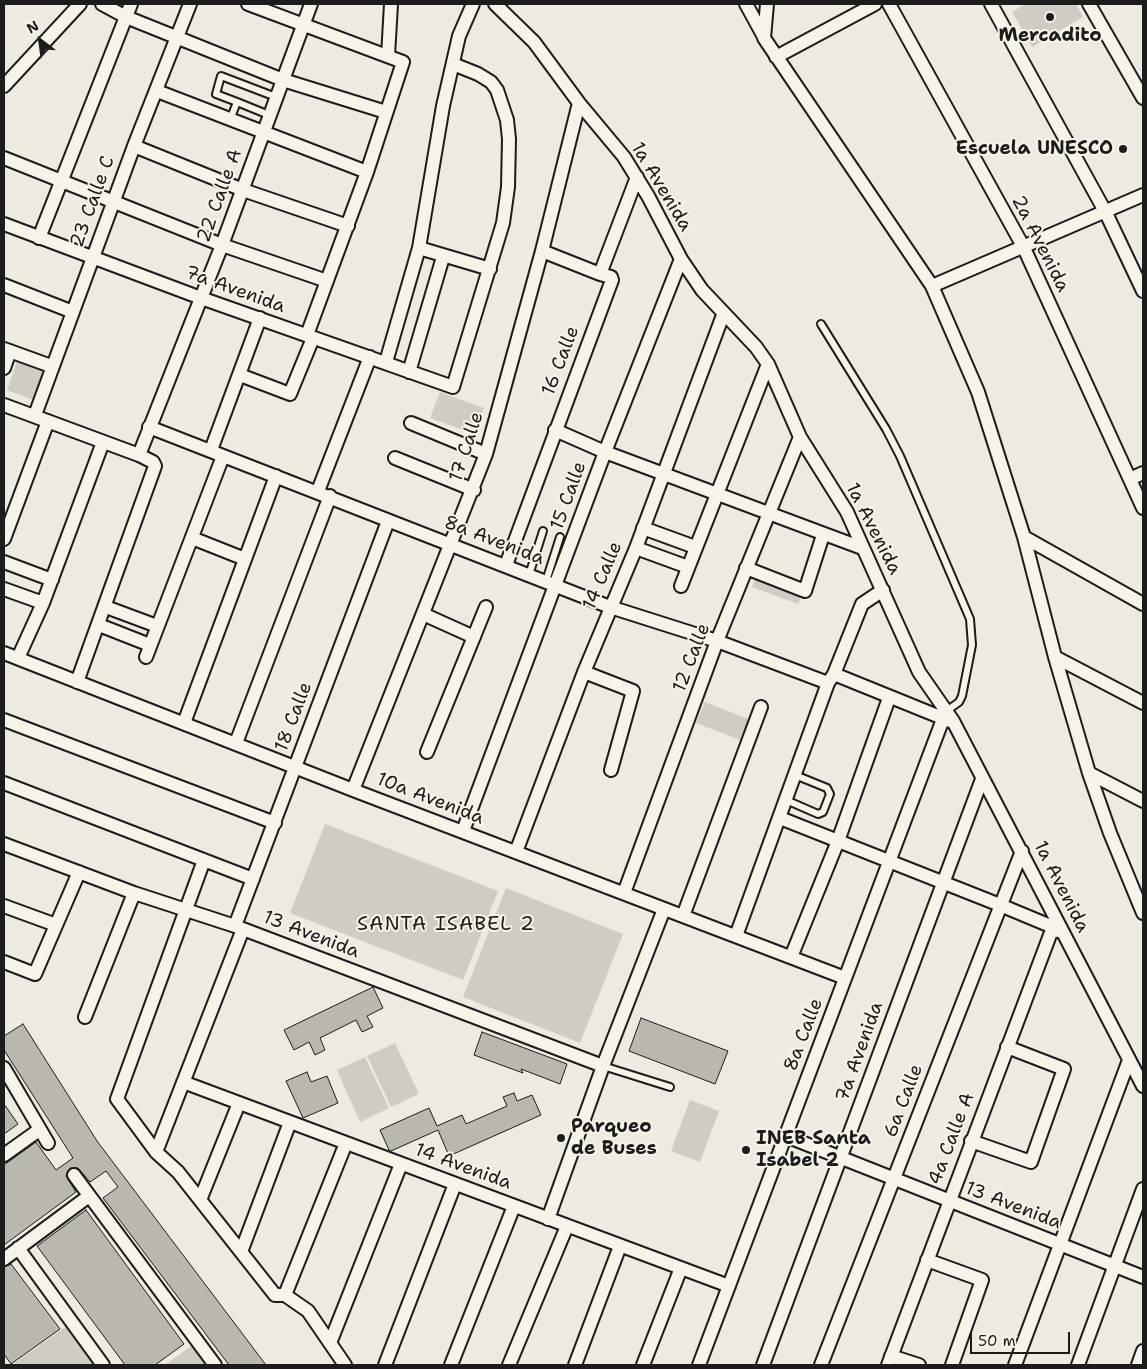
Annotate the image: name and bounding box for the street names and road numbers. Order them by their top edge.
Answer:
street label: 1a Avenida [625,138,697,236]
street label: 22 Calle A [193,146,247,246]
street label: 23 Calle C [66,153,120,251]
street label: 2a Avenida [1006,192,1074,296]
street label: 7a Avenida [182,261,288,319]
street label: 16 Calle [537,323,585,399]
street label: 17 Calle [445,409,489,485]
street label: 15 Calle [546,459,592,533]
street label: 1a Avenida [840,479,906,579]
street label: 8a Avenida [441,511,547,571]
street label: 14 Calle [578,538,628,614]
street label: 12 Calle [668,620,716,696]
street label: 18 Calle [270,679,318,755]
street label: 10a Avenida [373,768,487,830]
street label: 1a Avenida [1028,837,1094,937]
street label: 13 Avenida [260,906,362,964]
street label: 8a Calle [780,995,828,1075]
street label: 7a Avenida [831,999,889,1105]
street label: 6a Calle [880,1061,928,1141]
street label: 4a Calle A [924,1090,980,1188]
street label: 14 Avenida [412,1139,514,1195]
street label: 13 Avenida [962,1177,1064,1235]

